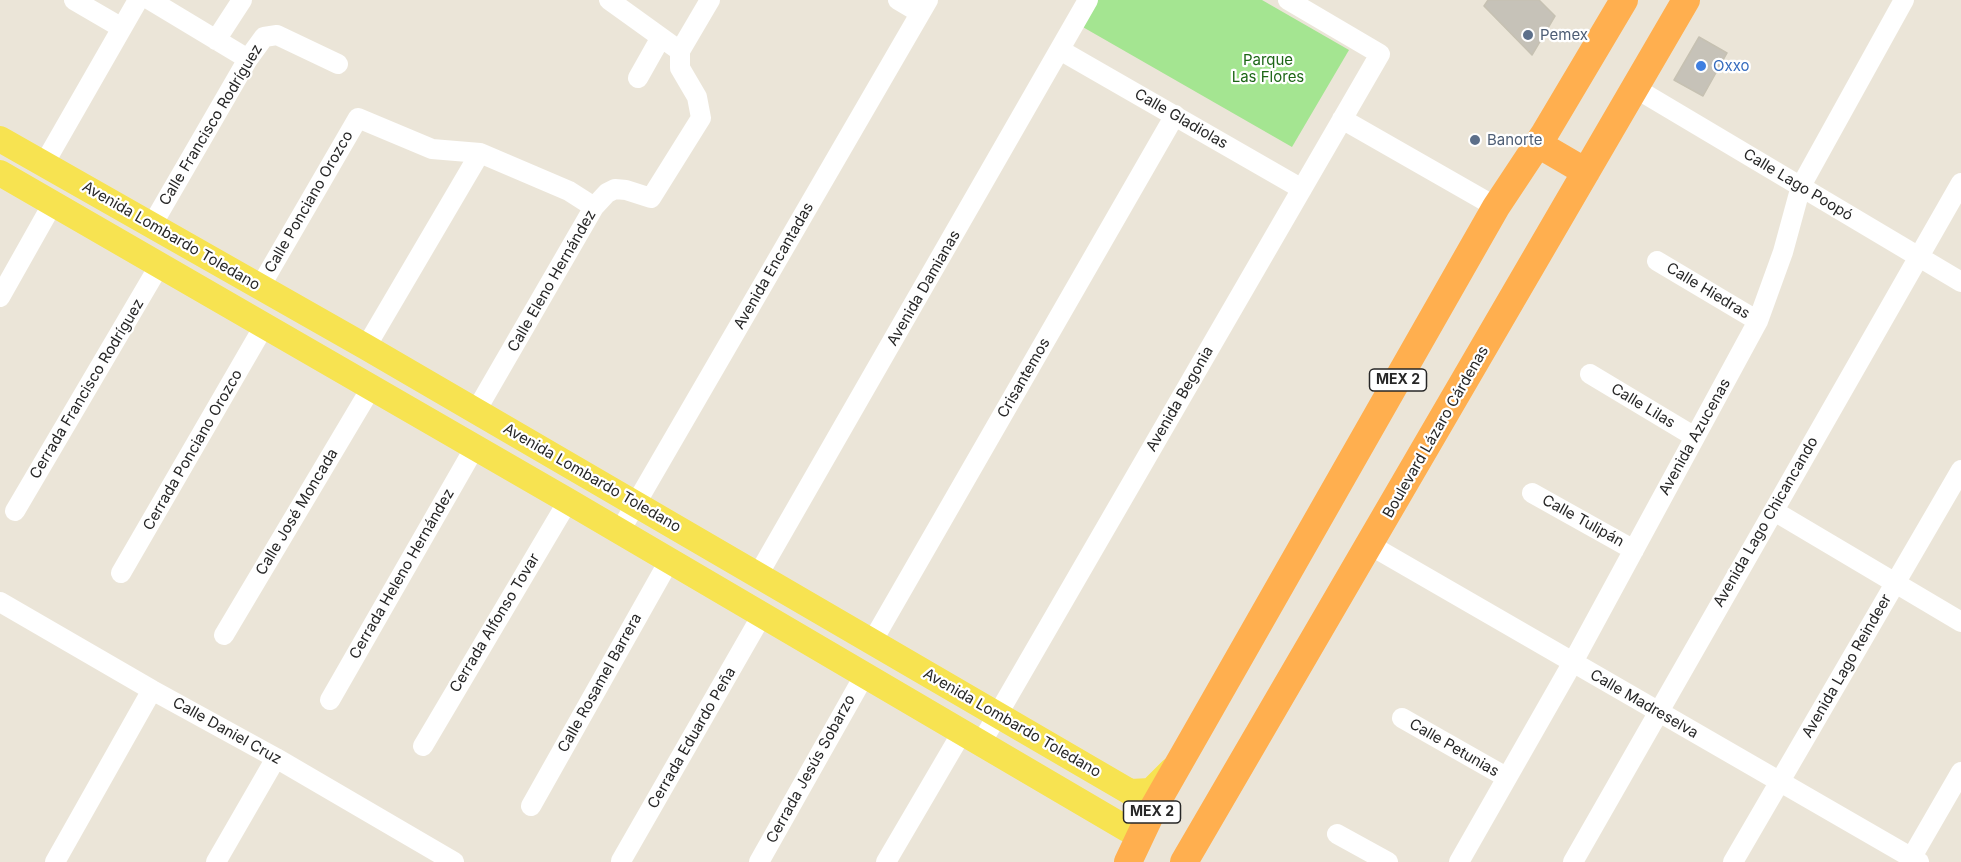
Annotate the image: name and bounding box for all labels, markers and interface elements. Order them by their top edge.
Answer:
place label: Pemex [1540,26,1588,44]
marker: Pemex [1521,28,1535,42]
street label: Calle Francisco Rodríguez [156,41,266,209]
park label: Parque Las Flores [1232,51,1304,86]
place label: Oxxo [1713,57,1750,75]
marker: Oxxo [1694,59,1708,73]
street label: Calle Gladiolas [1131,85,1231,153]
street label: Calle Ponciano Orozco [261,128,357,276]
place label: Banorte [1487,131,1542,149]
marker: Banorte [1468,133,1482,147]
street label: Calle Lago Poopó [1740,145,1856,225]
street label: Avenida Lombardo Toledano [79,178,263,294]
street label: Avenida Encantadas [730,199,818,333]
street label: Calle Eleno Hernández [504,207,600,355]
street label: Avenida Damianas [884,227,964,349]
street label: Calle Hiedras [1663,259,1753,323]
street label: Cerrada Francisco Rodríguez [26,296,148,482]
street label: Crisantemos [994,335,1054,421]
street label: Avenida Begonia [1143,343,1217,455]
street label: Boulevard Lázaro Cárdenas [1379,343,1493,521]
street label: Cerrada Ponciano Orozco [140,366,246,534]
road number: MEX 2 [1370,369,1426,391]
street label: Avenida Azucenas [1655,376,1735,498]
street label: Calle Lilas [1608,380,1678,432]
street label: Avenida Lombardo Toledano [500,420,684,536]
street label: Avenida Lago Chicancando [1710,434,1822,610]
street label: Calle José Moncada [252,446,342,578]
street label: Cerrada Heleno Hernández [346,486,458,662]
street label: Calle Tulipán [1539,491,1627,551]
street label: Cerrada Alfonso Tovar [446,550,544,696]
street label: Avenida Lago Reindeer [1798,591,1896,741]
street label: Calle Rosamel Barrera [554,610,646,756]
street label: Cerrada Eduardo Peña [644,664,740,812]
street label: Avenida Lombardo Toledano [920,665,1104,781]
street label: Calle Madreselva [1587,666,1701,742]
street label: Cerrada Jesús Sobarzo [763,692,859,846]
street label: Calle Daniel Cruz [169,694,285,768]
street label: Calle Petunias [1406,715,1502,781]
road number: MEX 2 [1124,801,1180,823]

